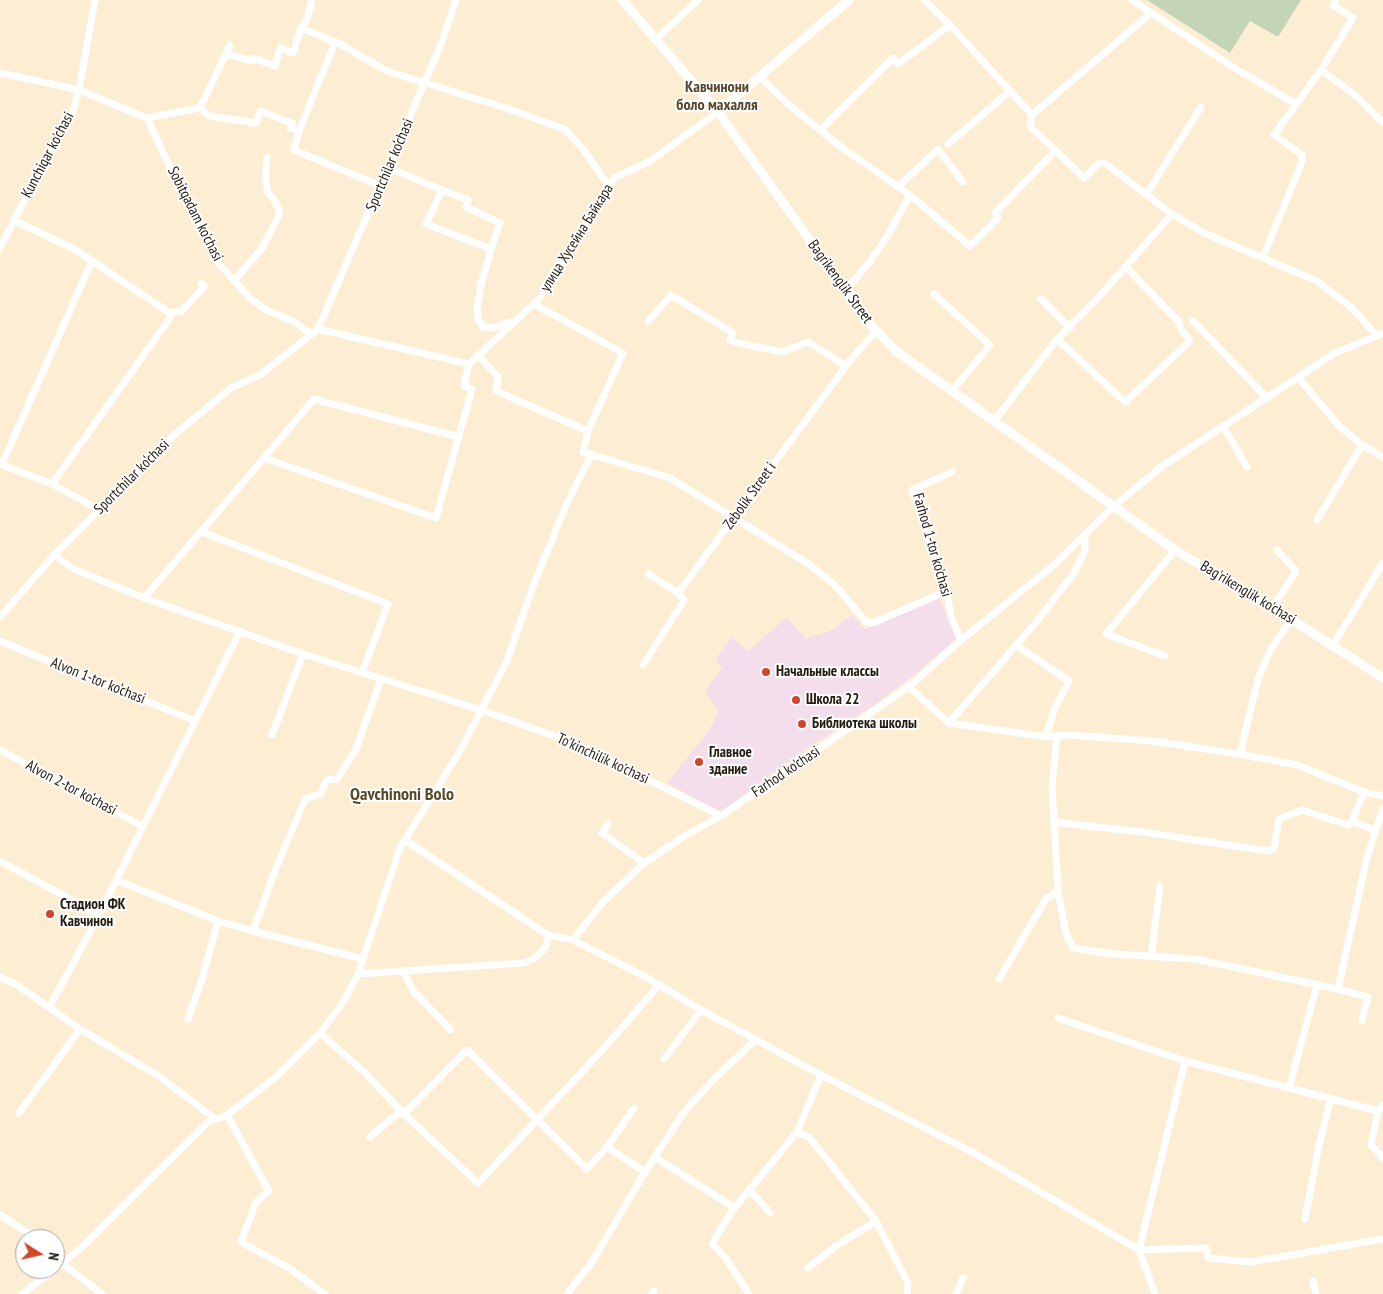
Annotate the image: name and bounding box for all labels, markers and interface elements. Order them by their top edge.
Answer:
district label: Кавчинони боло махалля [676,77,758,115]
street label: Kunchiqar ko'chasi [18,109,78,201]
street label: Sportchilar ko‘chasi [362,116,418,214]
street label: Sobitqadam ko'chasi [163,164,227,264]
street label: улица Хусейна Байкара [537,181,617,295]
street label: Bagrikenglik Street [804,237,876,327]
street label: Sportchilar ko‘chasi [91,436,173,518]
street label: Zebolik Street i [720,459,780,533]
street label: Farhod 1-tor ko'chasi [909,491,955,599]
street label: Bag'rikenglik ko'chasi [1197,557,1299,629]
street label: Alvon 1-tor ko‘chasi [48,654,148,708]
place label: Начальные классы [776,663,879,681]
marker: Начальные классы [760,666,772,678]
place label: Школа 22 [806,691,859,709]
marker: Школа 22 [790,694,802,706]
place label: Библиотека школы [812,715,917,733]
marker: Библиотека школы [796,718,808,730]
street label: To'kinchilik ko'chasi [554,730,652,788]
street label: Farhod ko'chasi [749,743,823,801]
place label: Главное здание [709,744,752,779]
street label: Alvon 2-tor ko‘chasi [22,756,120,820]
marker: Главное здание [693,756,705,768]
district label: Qavchinoni Bolo [350,784,454,806]
place label: Стадион ФК Кавчинон [60,896,125,931]
marker: Стадион ФК Кавчинон [44,908,56,920]
north arrow [15,1229,65,1279]
text: N [44,1251,63,1262]

